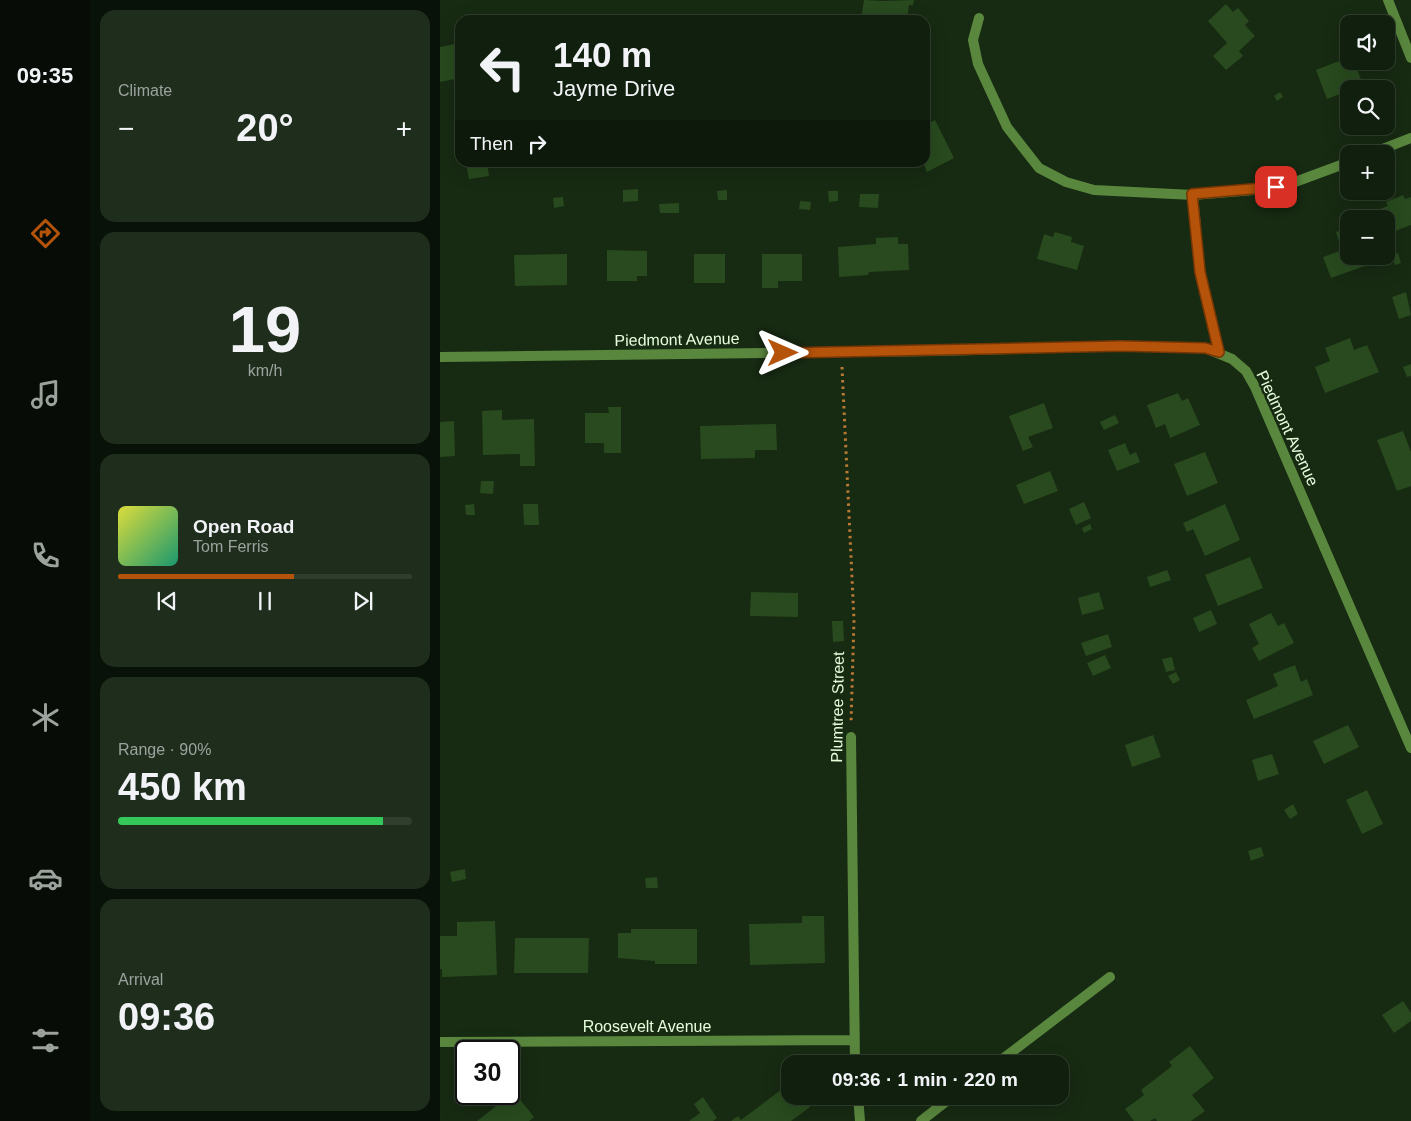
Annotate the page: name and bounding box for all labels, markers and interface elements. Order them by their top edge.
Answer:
map controls [1340,15,1395,265]
button: sound [1340,15,1395,70]
icon: left [470,35,535,100]
text: 140 m [553,35,652,74]
text: 09:35 [17,63,73,88]
text: Jayme Drive [553,76,675,101]
button: search [1340,80,1395,135]
text: Climate [118,82,172,99]
text: 20° [236,107,294,149]
text: − [118,113,134,144]
text: + [396,113,412,144]
icon: right [523,130,551,158]
text: Then [470,133,513,154]
button: + [1340,145,1395,200]
pin [1255,166,1297,208]
icon: arrive [1262,173,1290,201]
button: − [1340,210,1395,265]
icon: directions [28,216,63,251]
text: 19 [229,293,301,366]
position arrow [756,326,808,378]
street label: Piedmont Avenue [614,330,740,349]
text: km/h [248,362,282,379]
street label: Piedmont Avenue [1253,368,1322,489]
icon: music [28,377,63,412]
text: Open Road [193,516,294,537]
icon: phone [28,538,63,573]
text: Tom Ferris [193,538,269,555]
icon: previous [153,587,181,615]
icon: pause [251,587,279,615]
icon: next [349,587,377,615]
street label: Plumtree Street [828,651,847,763]
icon: climate [28,700,63,735]
text: Range · 90% [118,741,211,758]
text: 450 km [118,766,247,808]
icon: car [28,861,63,896]
text: Arrival [118,971,163,988]
text: 09:36 [118,996,215,1038]
street label: Roosevelt Avenue [583,1018,711,1035]
icon: filters [28,1023,63,1058]
speed limit sign: 30 [455,1040,520,1105]
text: 09:36 · 1 min · 220 m [832,1069,1018,1090]

